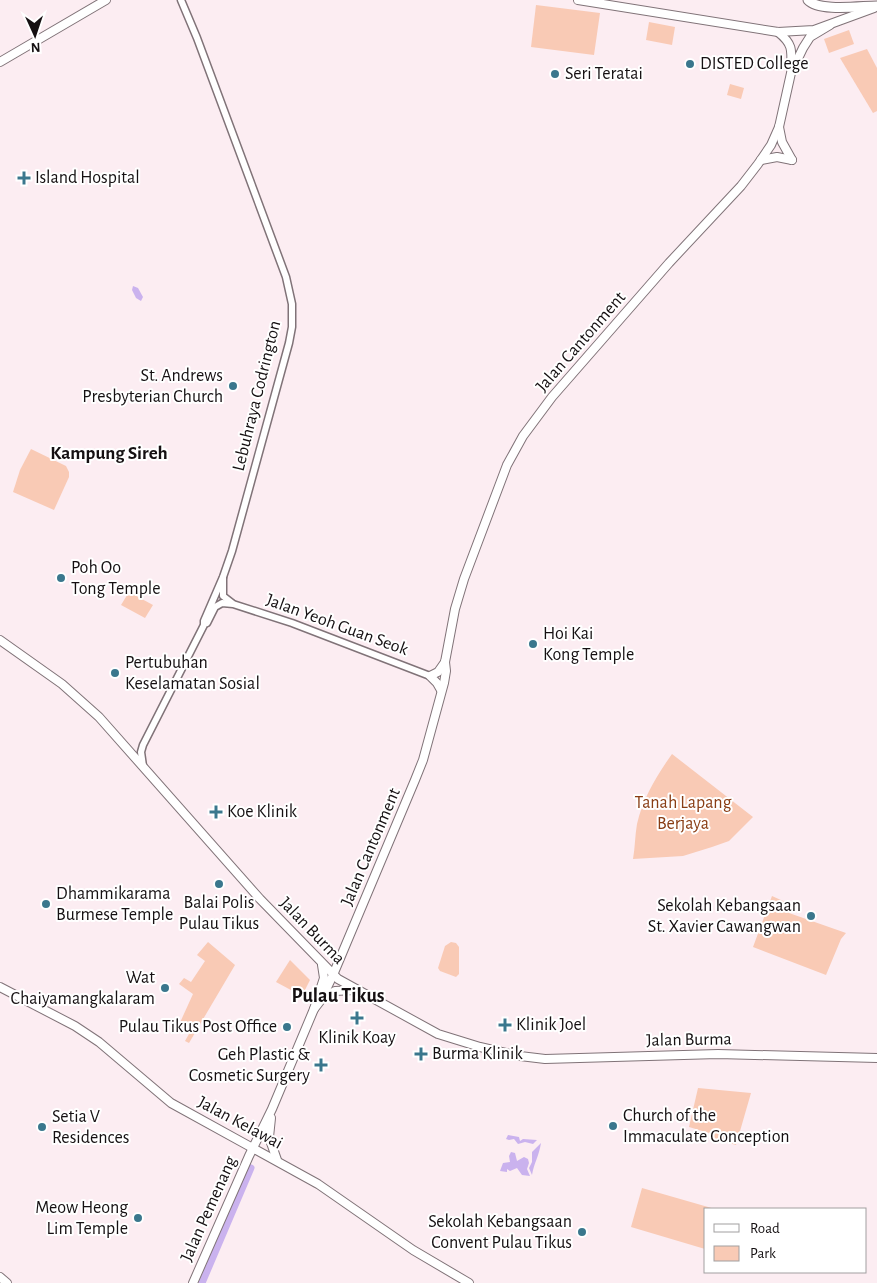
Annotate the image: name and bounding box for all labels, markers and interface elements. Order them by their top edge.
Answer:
north arrow [10,10,60,60]
text: N [30,40,41,54]
place label: DISTED College [700,55,809,73]
marker: DISTED College [684,58,696,70]
place label: Seri Teratai [565,65,643,83]
marker: Seri Teratai [549,68,561,80]
place label: Island Hospital [35,169,140,187]
marker: Island Hospital [17,171,31,185]
street label: Jalan Cantonment [533,288,629,396]
street label: Lebuhraya Codrington [230,319,284,473]
place label: St. Andrews Presbyterian Church [82,367,223,406]
marker: St. Andrews Presbyterian Church [227,380,239,392]
district label: Kampung Sireh [50,444,168,463]
place label: Poh Oo Tong Temple [71,559,161,598]
marker: Poh Oo Tong Temple [55,572,67,584]
street label: Jalan Yeoh Guan Seok [264,591,411,659]
place label: Hoi Kai Kong Temple [543,625,634,664]
marker: Hoi Kai Kong Temple [527,638,539,650]
place label: Pertubuhan Keselamatan Sosial [125,654,260,693]
marker: Pertubuhan Keselamatan Sosial [109,667,121,679]
street label: Jalan Cantonment [338,785,404,909]
park label: Tanah Lapang Berjaya [635,794,732,833]
place label: Koe Klinik [227,803,298,821]
marker: Koe Klinik [209,805,223,819]
marker: Balai Polis Pulau Tikus [213,878,225,890]
place label: Dhammikarama Burmese Temple [56,885,173,924]
place label: Balai Polis Pulau Tikus [179,894,259,933]
street label: Jalan Burma [276,894,348,968]
place label: Sekolah Kebangsaan St. Xavier Cawangwan [648,897,801,936]
marker: Dhammikarama Burmese Temple [40,898,52,910]
marker: Sekolah Kebangsaan St. Xavier Cawangwan [805,910,817,922]
place label: Wat Chaiyamangkalaram [11,969,155,1008]
marker: Wat Chaiyamangkalaram [159,982,171,994]
district label: Pulau Tikus [292,986,385,1006]
marker: Klinik Koay [350,1011,364,1025]
place label: Klinik Joel [516,1016,586,1034]
place label: Pulau Tikus Post Office [119,1018,277,1036]
marker: Klinik Joel [498,1018,512,1032]
marker: Pulau Tikus Post Office [281,1021,293,1033]
place label: Klinik Koay [318,1029,396,1047]
street label: Jalan Burma [646,1030,732,1050]
place label: Burma Klinik [432,1045,523,1063]
place label: Geh Plastic & Cosmetic Surgery [189,1046,311,1085]
marker: Burma Klinik [414,1047,428,1061]
marker: Geh Plastic & Cosmetic Surgery [314,1058,328,1072]
street label: Jalan Kelawai [195,1093,285,1153]
place label: Church of the Immaculate Conception [623,1107,790,1146]
place label: Setia V Residences [52,1108,129,1147]
marker: Church of the Immaculate Conception [607,1120,619,1132]
marker: Setia V Residences [36,1121,48,1133]
street label: Jalan Pemenang [178,1153,240,1264]
place label: Meow Heong Lim Temple [35,1199,128,1238]
legend [704,1208,867,1273]
marker: Meow Heong Lim Temple [132,1212,144,1224]
place label: Sekolah Kebangsaan Convent Pulau Tikus [428,1213,572,1252]
text: Road [750,1221,780,1236]
marker: Sekolah Kebangsaan Convent Pulau Tikus [576,1226,588,1238]
text: Park [750,1246,776,1261]

